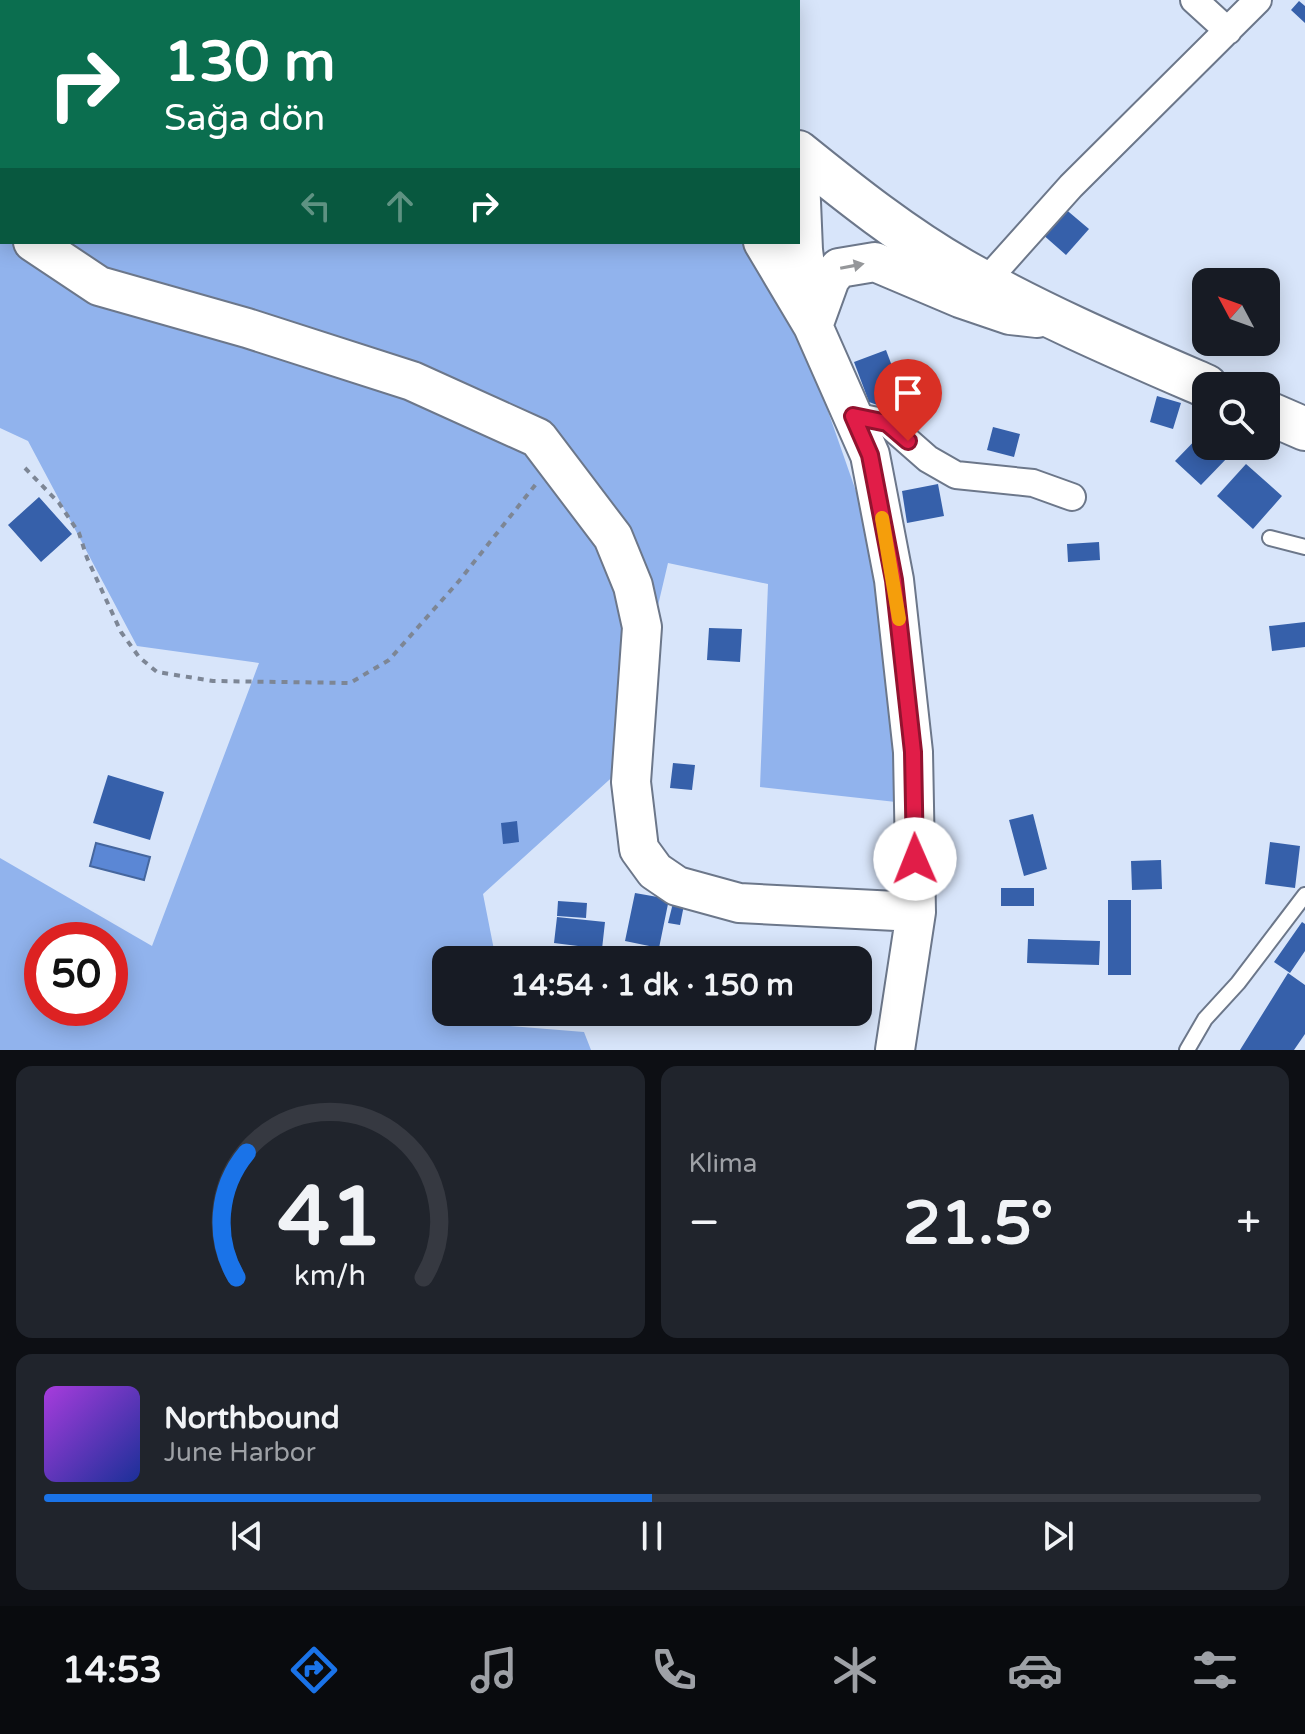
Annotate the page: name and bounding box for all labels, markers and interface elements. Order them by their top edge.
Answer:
text: 130 m [164,29,335,96]
icon: right [32,32,136,136]
text: Sağa dön [164,97,325,140]
icon: left [294,184,338,228]
icon: ahead [378,184,422,228]
icon: right [462,184,506,228]
one-way arrow [840,259,865,271]
north arrow [1192,268,1280,356]
map controls [1192,268,1280,460]
pin [874,359,942,441]
icon: arrive [886,371,930,415]
button: search [1192,372,1280,460]
position arrow [873,817,957,901]
speed limit sign: 50 [24,922,128,1026]
text: 14:54 · 1 dk · 150 m [510,967,794,1004]
text: Klima [689,1148,757,1179]
text: 41 [278,1168,382,1268]
text: 21.5° [903,1188,1053,1260]
text: − [689,1197,720,1250]
text: + [1236,1197,1261,1250]
text: km/h [294,1259,366,1293]
text: Northbound [164,1400,340,1437]
text: June Harbor [164,1437,316,1468]
icon: previous [225,1514,269,1558]
icon: pause [630,1514,674,1558]
icon: next [1036,1514,1080,1558]
icon: directions [286,1642,342,1698]
icon: music [466,1642,522,1698]
icon: phone [646,1642,702,1698]
icon: climate [827,1642,883,1698]
icon: car [1007,1642,1063,1698]
icon: filters [1187,1642,1243,1698]
text: 14:53 [62,1649,162,1692]

